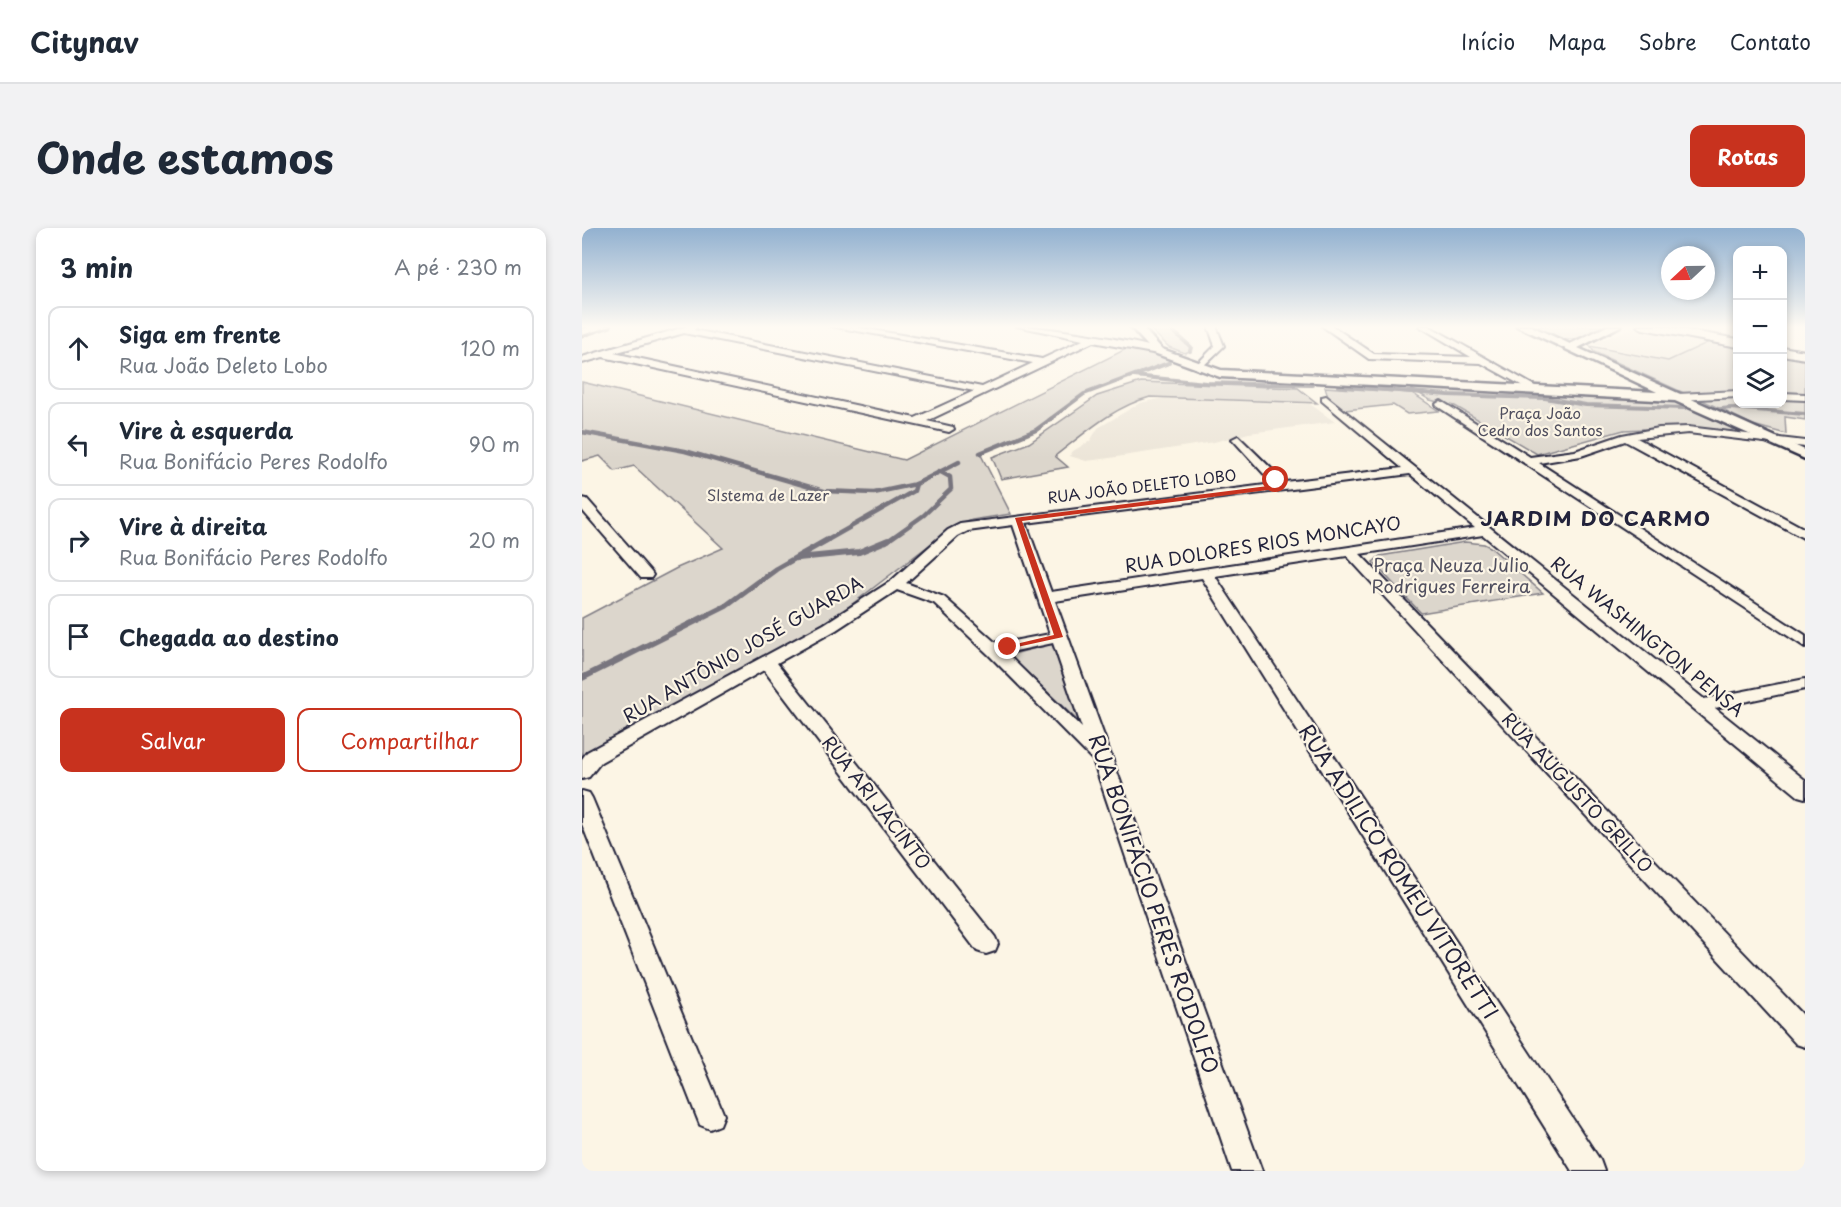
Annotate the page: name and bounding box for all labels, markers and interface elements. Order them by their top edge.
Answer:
text: Citynav [30,20,139,63]
text: Início [1461,25,1515,57]
text: Mapa [1548,25,1606,57]
text: Sobre [1639,25,1697,57]
text: Contato [1730,25,1811,57]
text: Onde estamos [36,125,334,188]
button: Rotas [1690,125,1805,187]
north arrow [1661,246,1715,300]
map controls [1733,246,1787,408]
button: + [1733,246,1787,300]
text: 3 min [60,248,133,287]
text: A pé · 230 m [394,252,522,282]
button: − [1733,300,1787,354]
text: Siga em frente [119,317,281,350]
icon: ahead [62,332,95,365]
text: 120 m [461,333,520,363]
text: Rua João Deleto Lobo [119,350,328,380]
button: layers [1733,354,1787,408]
park label: Praça João Cedro dos Santos [1478,401,1602,441]
text: Vire à esquerda [119,413,293,446]
icon: left [62,428,95,461]
text: 90 m [469,429,520,459]
text: Rua Bonifácio Peres Rodolfo [119,446,388,476]
street label: RUA JOÃO DELETO LOBO [1046,463,1238,509]
route start [1262,466,1288,492]
park label: SIstema de Lazer [707,483,829,506]
district label: JARDIM DO CARMO [1480,503,1712,533]
street label: RUA DOLORES RIOS MONCAYO [1123,508,1403,579]
text: Vire à direita [119,509,267,542]
icon: right [62,524,95,557]
text: 20 m [468,525,520,555]
text: Rua Bonifácio Peres Rodolfo [119,542,388,572]
street label: RUA WASHINGTON PENSA [1546,549,1750,722]
park label: Praça Neuza Julio Rodrigues Ferreira [1372,551,1531,599]
street label: RUA ANTÔNIO JOSÉ GUARDA [617,569,867,729]
icon: arrive [62,620,95,653]
text: Chegada ao destino [119,620,339,653]
route end [994,633,1020,659]
street label: RUA AUGUSTO GRILLO [1496,706,1660,878]
button: Salvar [60,708,285,772]
button: Compartilhar [297,708,522,772]
street label: RUA ADILICO ROMEU VITORETTI [1292,717,1507,1025]
street label: RUA BONIFÁCIO PERES RODOLFO [1082,729,1228,1077]
street label: RUA ARI JACINTO [816,730,938,875]

